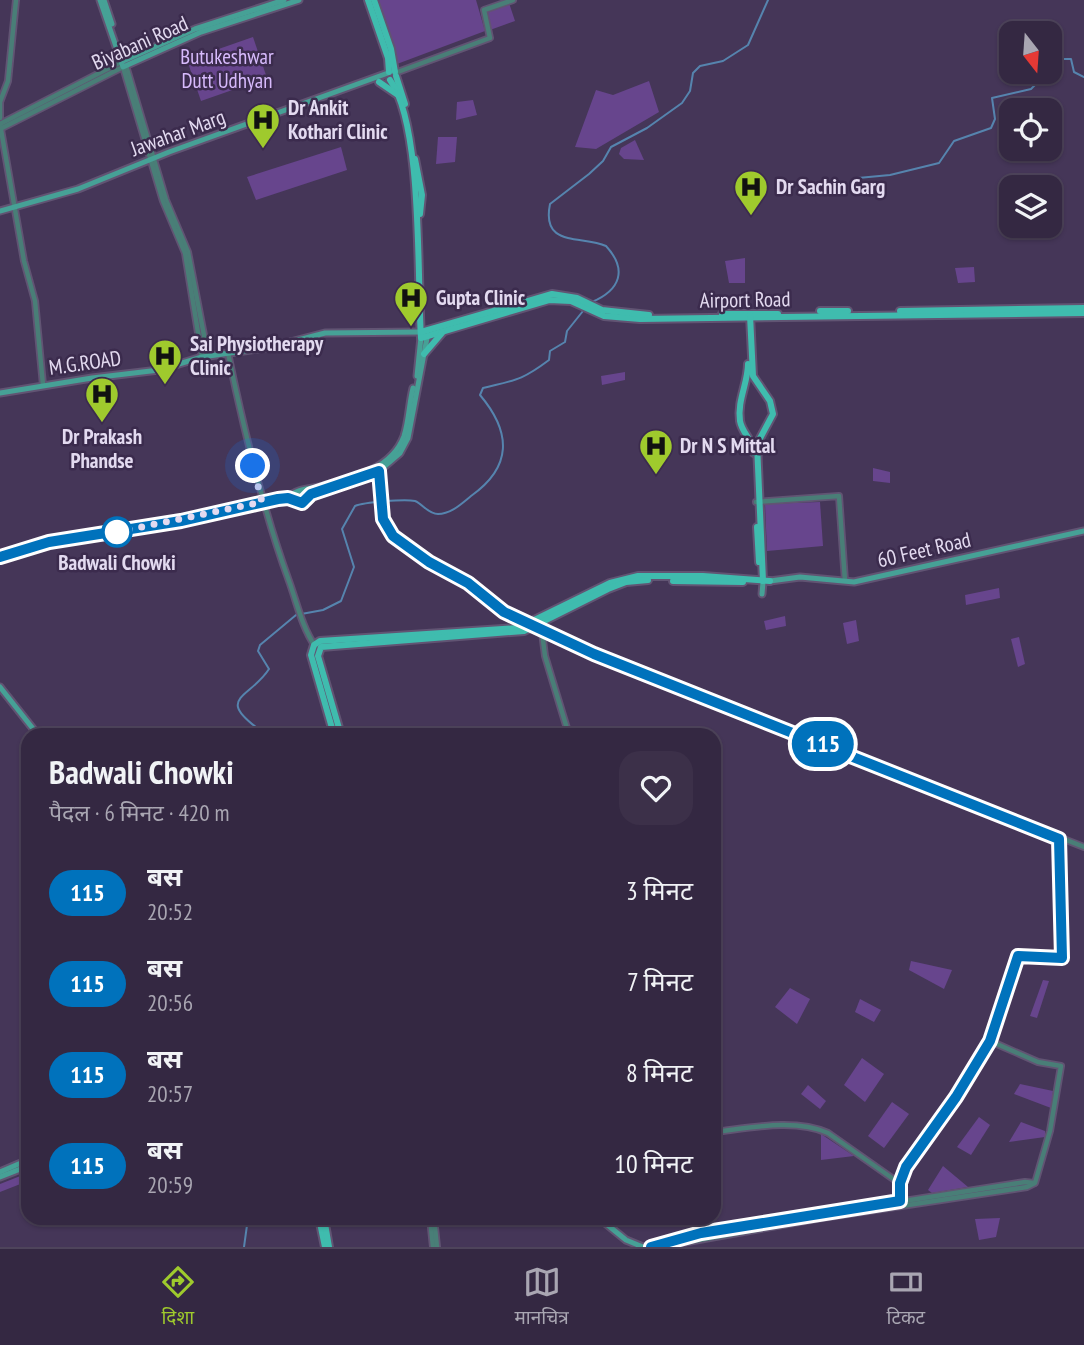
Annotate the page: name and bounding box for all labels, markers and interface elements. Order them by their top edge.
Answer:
street label: Biyabani Road [88,9,192,76]
north arrow [999,21,1062,84]
map controls [999,21,1062,238]
park label: Butukeshwar Dutt Udhyan [180,43,274,94]
place label: Dr Ankit Kothari Clinic [288,94,388,145]
button: locate [999,98,1062,161]
hospital icon: Dr Ankit Kothari Clinic [244,101,282,150]
street label: Jawahar Marg [126,103,229,162]
hospital icon: Dr Sachin Garg [732,168,770,217]
place label: Dr Sachin Garg [776,173,885,200]
button: layers [999,175,1062,238]
hospital icon: Gupta Clinic [392,279,430,328]
place label: Gupta Clinic [436,284,526,311]
street label: Airport Road [699,285,791,314]
place label: Sai Physiotherapy Clinic [190,330,324,381]
hospital icon: Sai Physiotherapy Clinic [146,337,184,386]
street label: M.G.ROAD [47,344,123,381]
hospital icon: Dr Prakash Phandse [83,375,121,424]
place label: Dr Prakash Phandse [62,423,142,474]
hospital icon: Dr N S Mittal [637,427,675,476]
place label: Dr N S Mittal [680,432,776,459]
your location [235,448,270,483]
marker: Badwali Chowki [102,517,132,547]
street label: 60 Feet Road [874,526,973,573]
place label: Badwali Chowki [58,549,176,576]
line badge: 115 [783,721,863,767]
text: 115 [806,728,840,759]
text: Badwali Chowki [49,750,234,793]
button: heart [619,751,693,825]
text: पैदल · 6 मिनट · 420 m [49,798,229,827]
text: बस [147,860,182,893]
text: 3 मिनट [626,874,693,907]
text: 115 [70,877,105,908]
text: 20:52 [147,897,193,926]
text: बस [147,951,182,984]
text: 7 मिनट [627,965,693,998]
text: 115 [70,968,105,999]
text: 20:56 [147,988,193,1017]
text: बस [147,1042,182,1075]
text: 8 मिनट [626,1056,693,1089]
text: 115 [70,1059,105,1090]
text: 20:57 [147,1079,193,1108]
text: बस [147,1133,182,1166]
text: 10 मिनट [614,1147,693,1180]
text: 115 [70,1150,105,1181]
text: 20:59 [147,1170,193,1199]
tab: दिशा [159,1263,197,1332]
tab: मानचित्र [515,1263,569,1332]
tab: टिकट [886,1263,925,1332]

